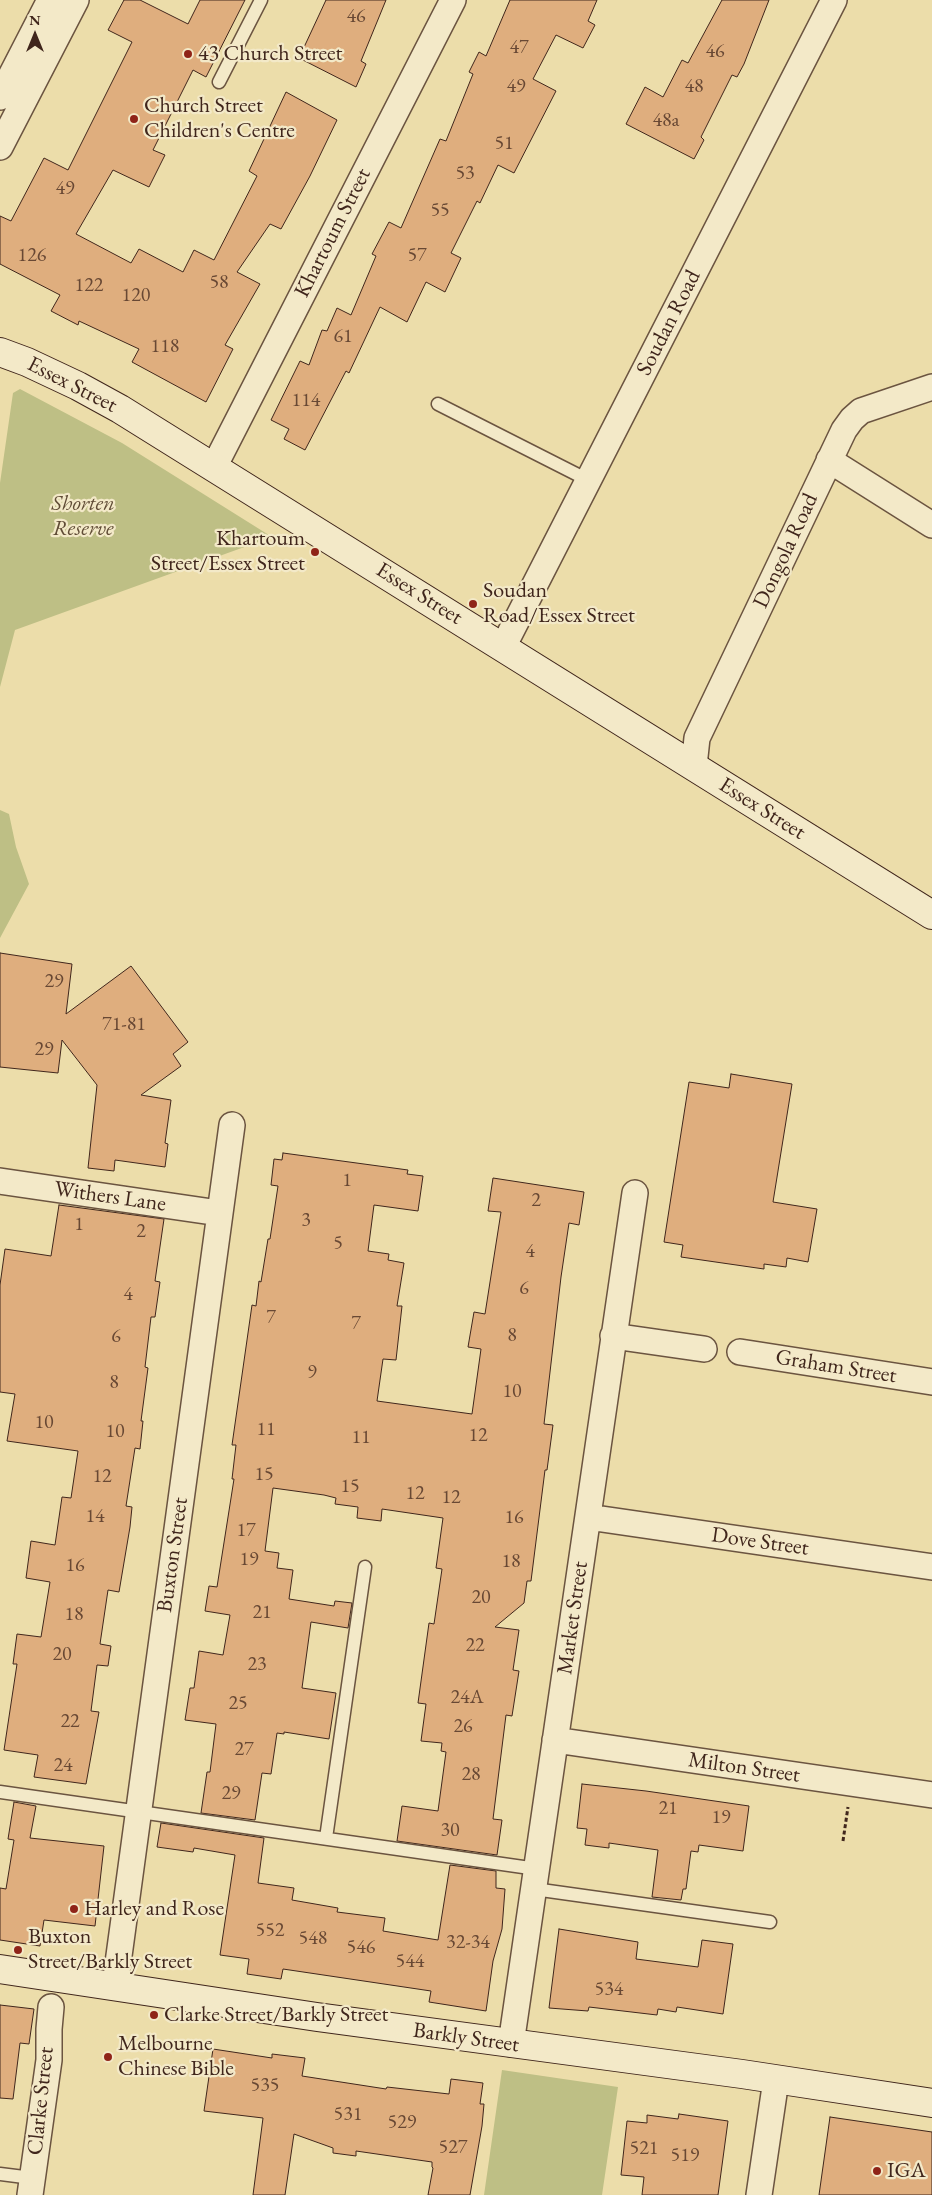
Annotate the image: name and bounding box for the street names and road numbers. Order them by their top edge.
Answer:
street label: Khartoum Street [289,164,377,302]
street label: Soudan Road [631,266,707,380]
street label: Essex Street [23,351,121,419]
street label: Dongola Road [748,489,824,613]
street label: Essex Street [371,557,467,631]
street label: Essex Street [714,772,810,846]
street label: Withers Lane [52,1176,168,1218]
street label: Graham Street [774,1344,898,1390]
street label: Buxton Street [152,1496,194,1614]
street label: Dove Street [710,1522,810,1562]
street label: Market Street [552,1560,594,1676]
street label: Milton Street [686,1747,802,1789]
street label: Barkly Street [411,2017,521,2059]
street label: Clarke Street [22,2046,60,2156]

